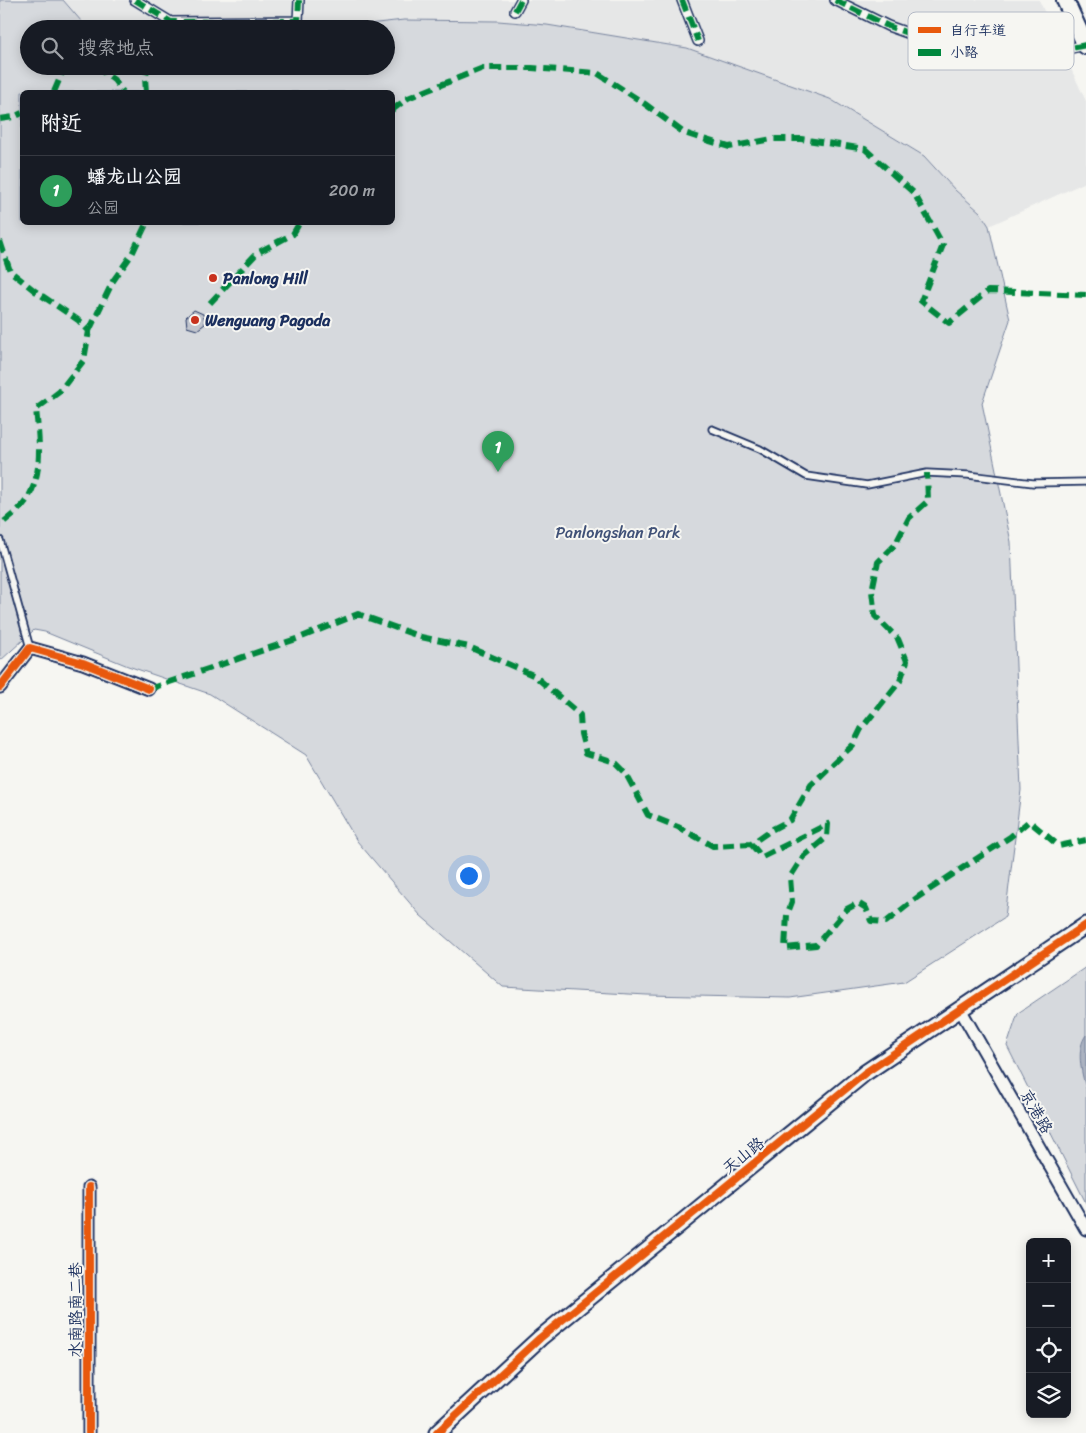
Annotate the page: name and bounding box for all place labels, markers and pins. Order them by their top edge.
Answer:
place label: Panlong Hill [223,264,309,293]
marker: Panlong Hill [207,272,219,284]
place label: Wenguang Pagoda [205,306,331,335]
marker: Wenguang Pagoda [189,314,201,326]
pin: 1 [482,431,514,472]

